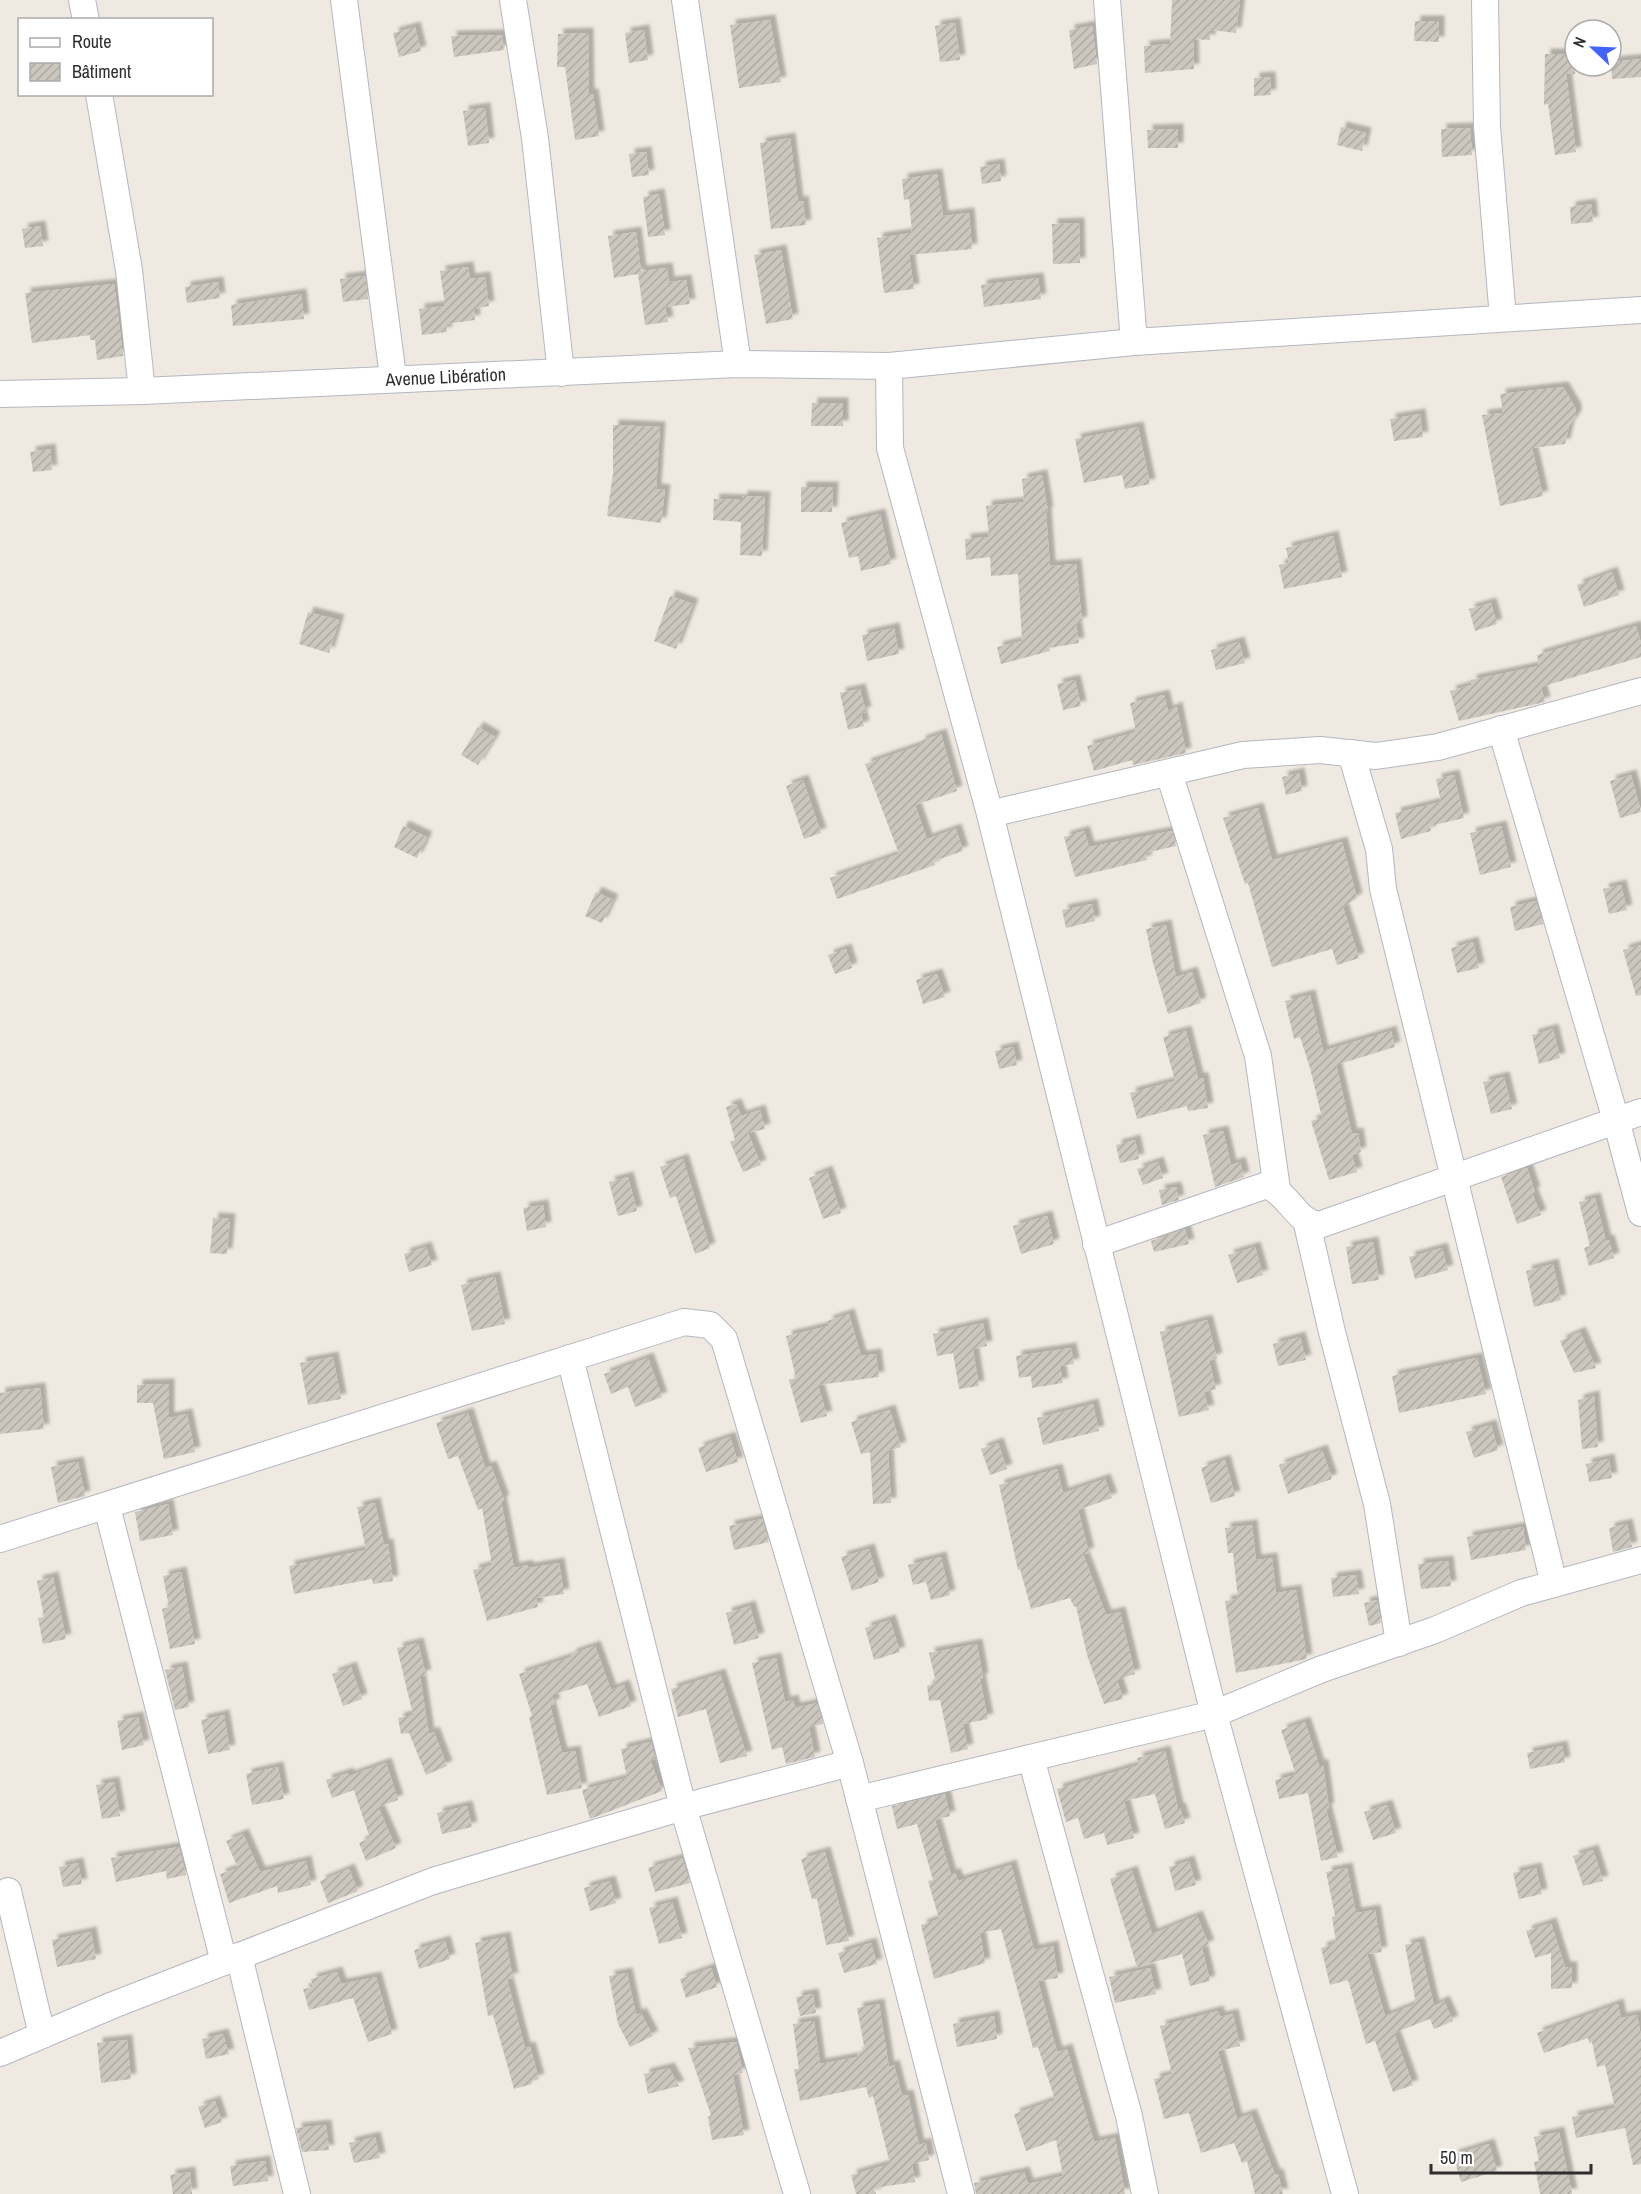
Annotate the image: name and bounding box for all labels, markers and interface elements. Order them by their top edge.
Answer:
legend [18,18,213,96]
north arrow [1563,18,1623,78]
text: Route [72,29,111,54]
text: N [1567,33,1591,51]
text: Bâtiment [72,59,131,84]
street label: Avenue Libération [384,362,506,392]
scale bar [1431,2137,1592,2175]
text: 50 m [1440,2145,1473,2170]

